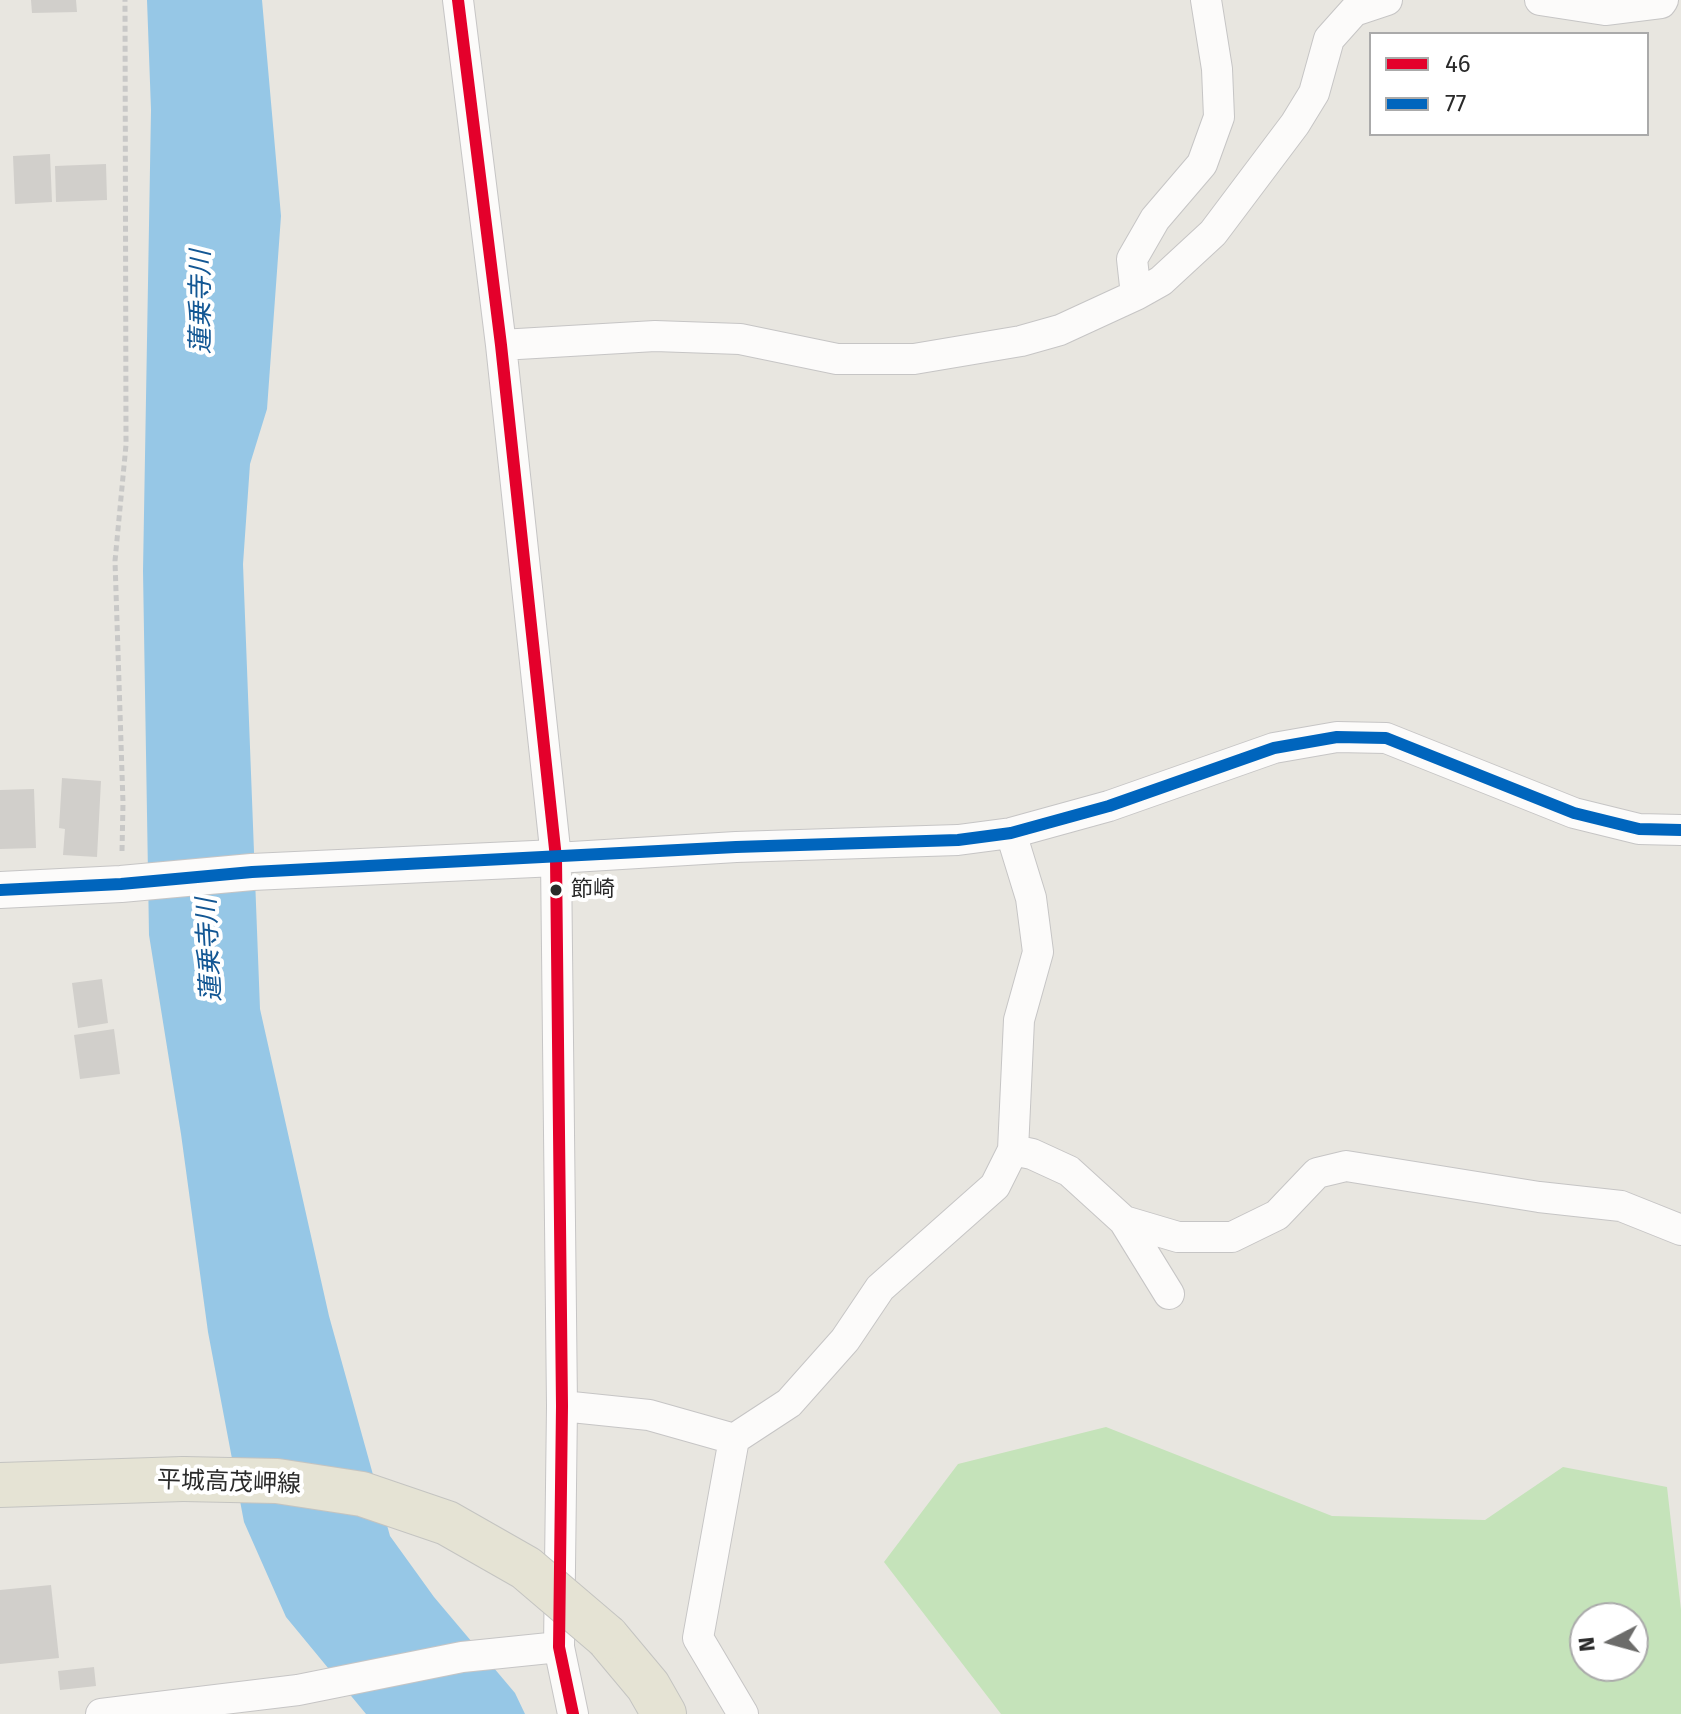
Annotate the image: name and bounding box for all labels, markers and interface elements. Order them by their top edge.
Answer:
legend [1369,32,1649,136]
text: 46 [1445,50,1471,78]
text: 77 [1445,90,1466,118]
water label: 蓮乗寺川 [186,250,218,354]
place label: 節崎 [571,877,615,903]
marker: 節崎 [548,882,564,898]
water label: 蓮乗寺川 [192,897,228,1003]
street label: 平城高茂岬線 [157,1466,301,1500]
north arrow [1569,1602,1649,1682]
text: N [1572,1636,1601,1653]

